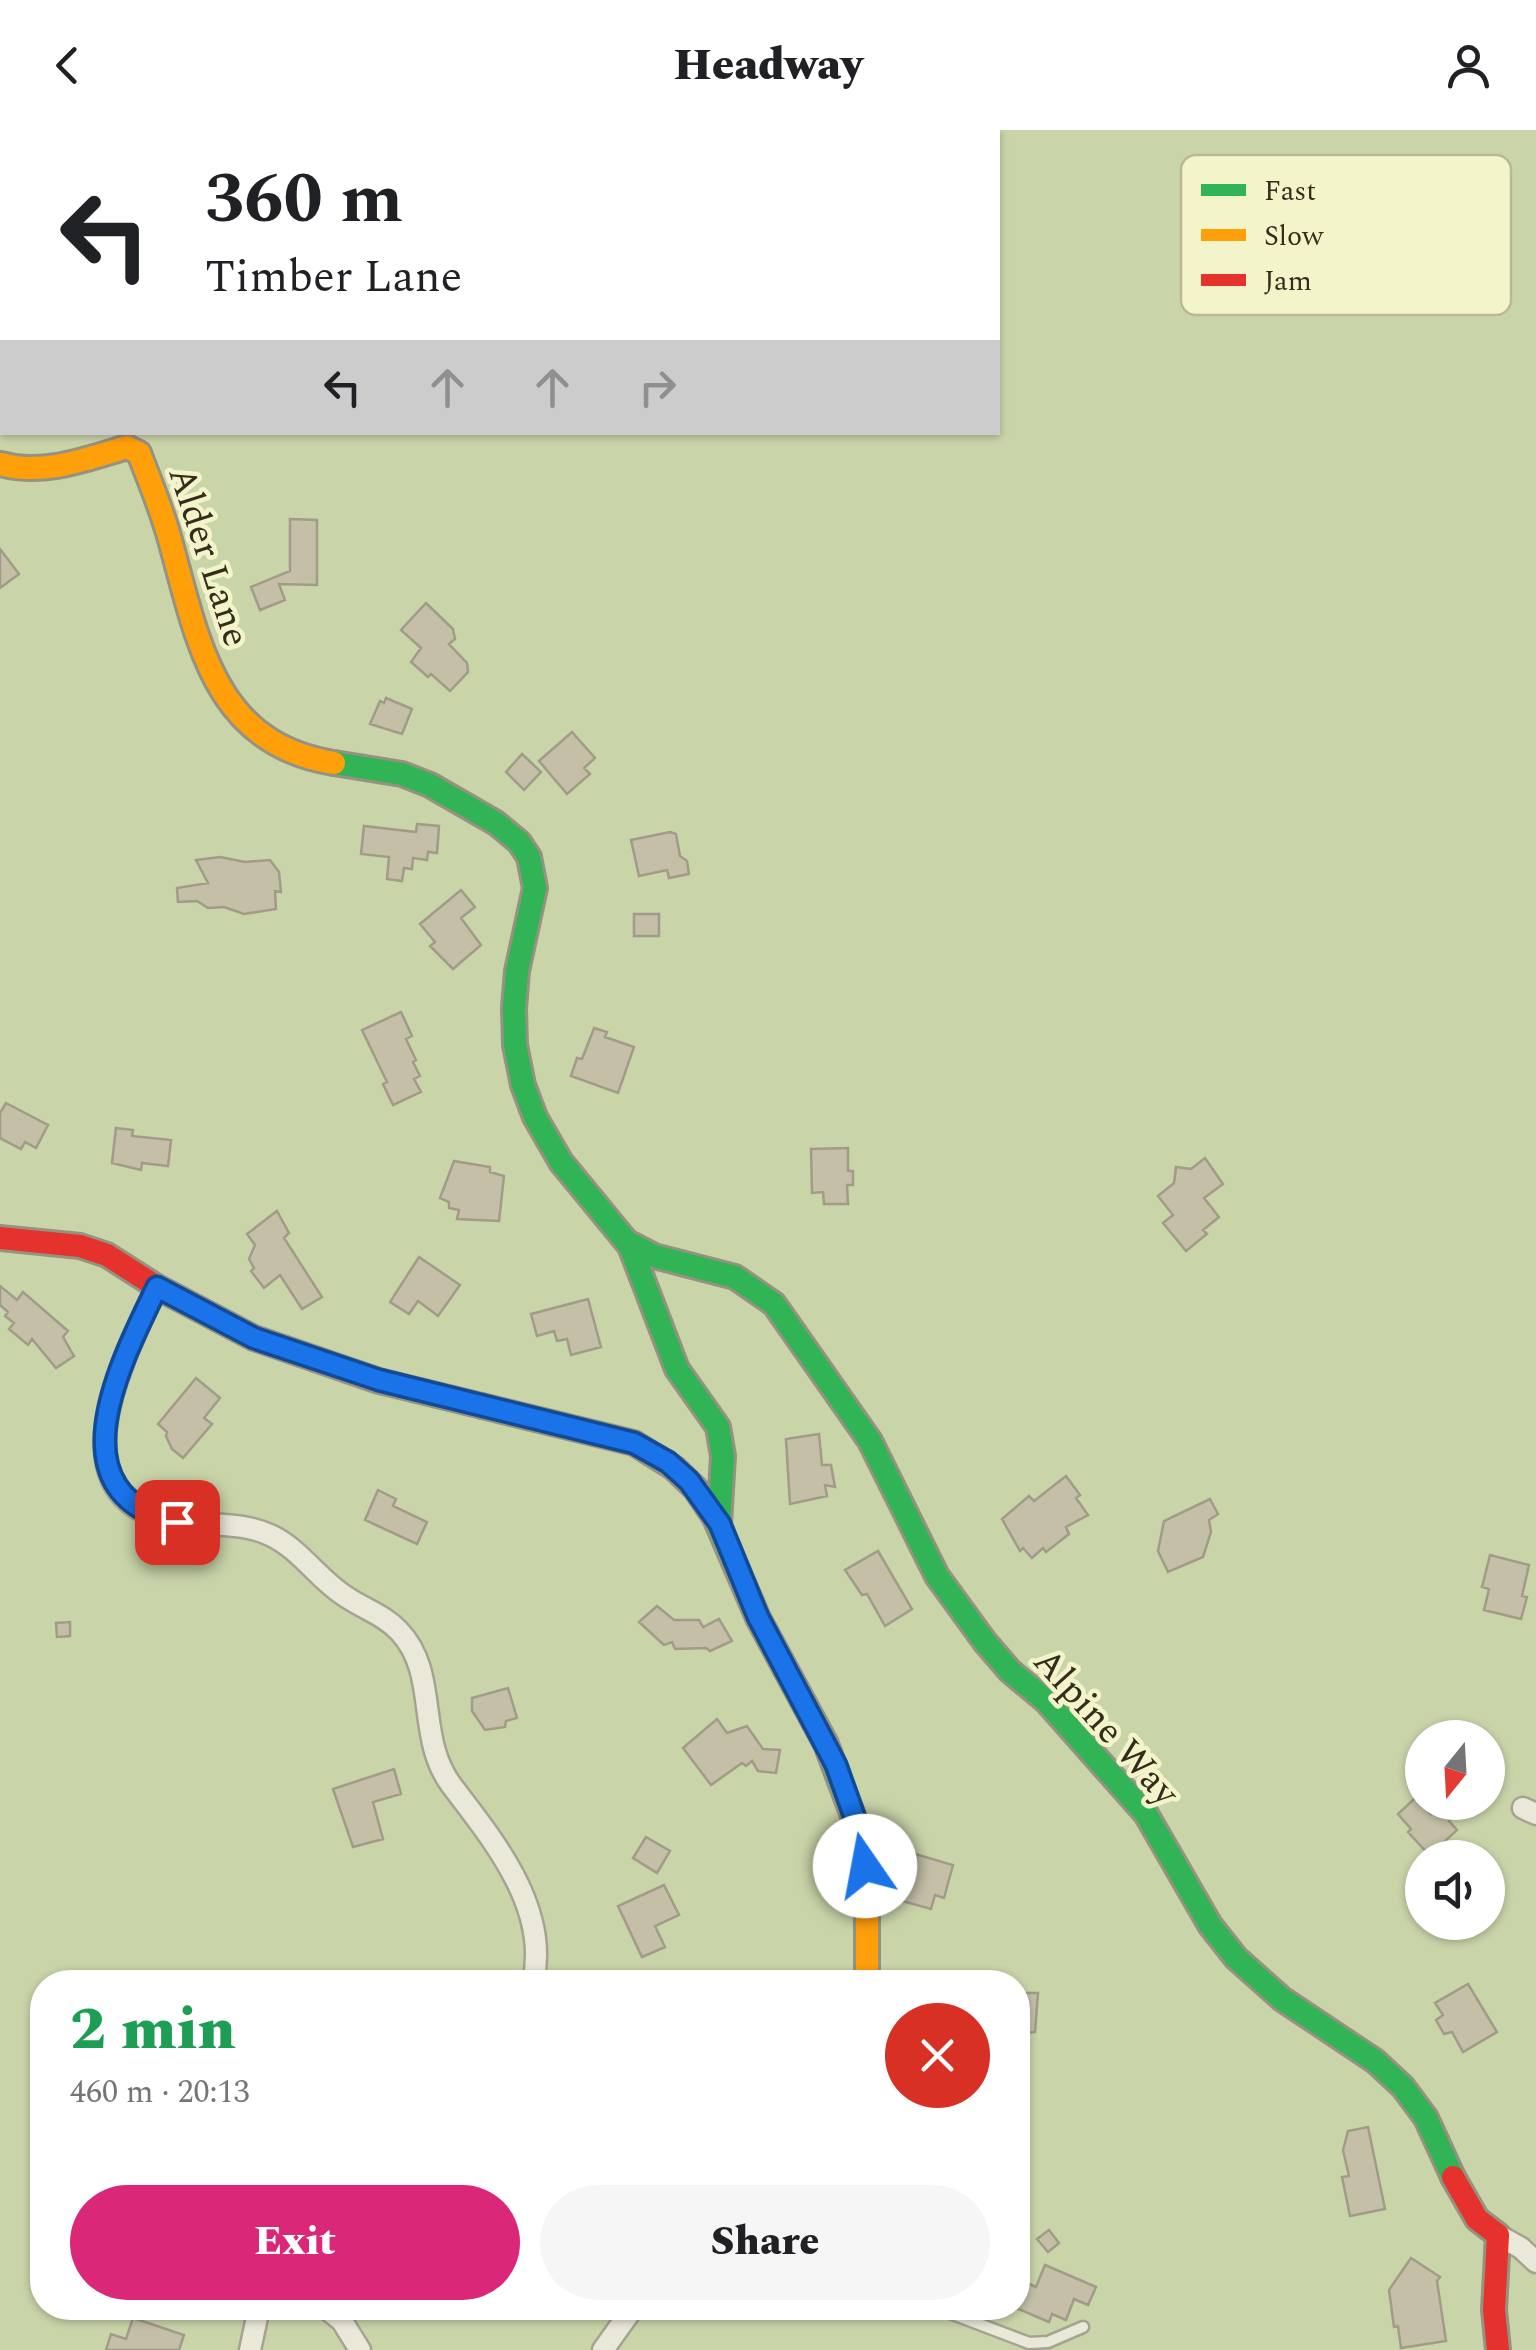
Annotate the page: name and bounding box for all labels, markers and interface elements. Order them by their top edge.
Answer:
text: Headway [673,31,863,100]
icon: back [40,38,95,93]
icon: person [1441,38,1496,93]
text: 360 m [205,147,403,253]
legend [1181,155,1511,315]
icon: left [40,170,170,300]
text: Fast [1264,170,1316,213]
text: Slow [1264,215,1324,258]
text: Timber Lane [205,243,462,312]
text: Jam [1264,260,1312,303]
icon: left [315,360,370,415]
icon: ahead [420,360,475,415]
icon: ahead [525,360,580,415]
icon: right [630,360,685,415]
street label: Alder Lane [152,459,265,654]
pin [135,1480,220,1565]
icon: arrive [150,1495,205,1550]
street label: Alpine Way [1018,1635,1194,1821]
north arrow [1405,1720,1505,1820]
map controls [1405,1720,1505,1940]
position arrow [813,1814,917,1918]
button: sound [1405,1840,1505,1940]
text: 2 min [70,1984,236,2076]
button: close [885,2003,990,2108]
text: 460 m · 20:13 [70,2068,250,2117]
button: Exit [70,2185,520,2300]
button: Share [540,2185,990,2300]

